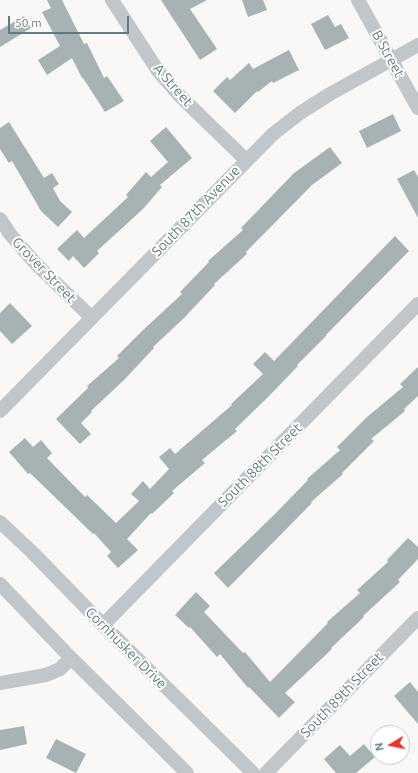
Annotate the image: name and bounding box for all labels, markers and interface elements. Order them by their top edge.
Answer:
scale bar [10,8,131,34]
text: 50 m [15,16,42,29]
street label: B Street [368,28,408,80]
street label: A Street [150,60,196,110]
street label: South 87th Avenue [148,162,244,260]
street label: Grover Street [8,234,80,306]
street label: South 88th Street [215,420,305,510]
street label: Cornhusker Drive [82,604,170,692]
street label: South 89th Street [297,649,387,741]
north arrow [370,725,410,765]
text: N [373,742,386,752]

